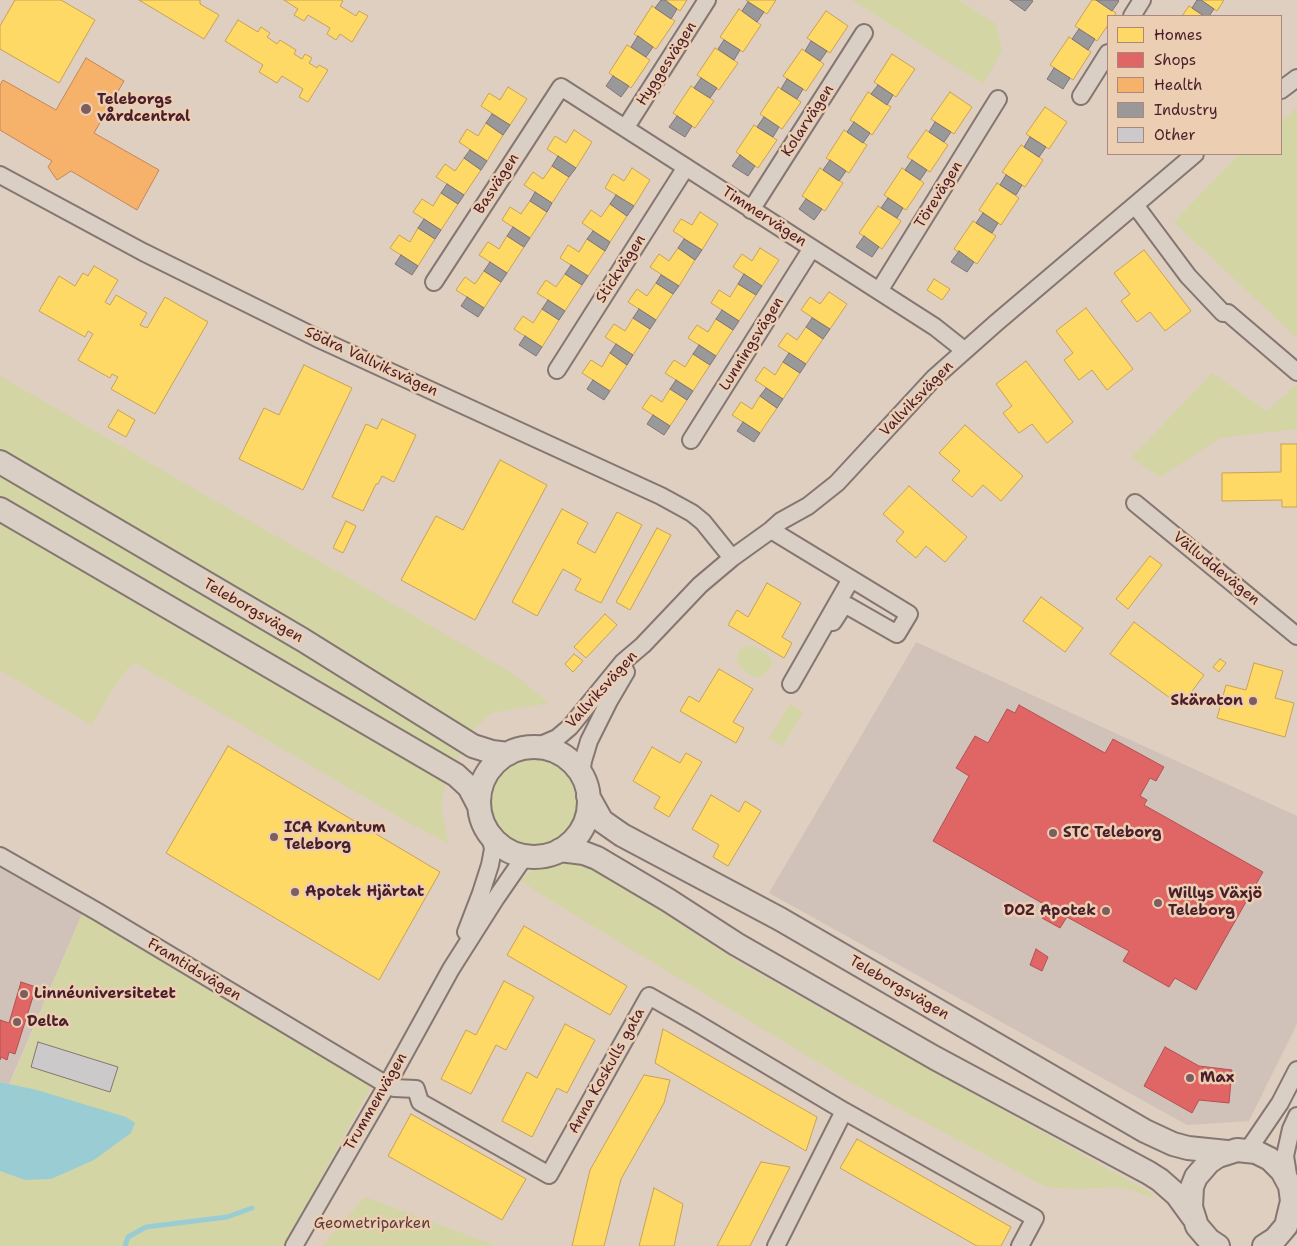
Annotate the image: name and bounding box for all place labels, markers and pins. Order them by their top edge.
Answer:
place label: Teleborgs vårdcentral [97,91,190,126]
marker: Teleborgs vårdcentral [79,102,93,116]
place label: Skäraton [1171,692,1243,710]
marker: Skäraton [1247,695,1259,707]
place label: ICA Kvantum Teleborg [284,819,386,854]
place label: STC Teleborg [1063,824,1161,842]
marker: STC Teleborg [1047,827,1059,839]
marker: ICA Kvantum Teleborg [268,831,280,843]
place label: Apotek Hjärtat [305,883,424,901]
place label: Willys Växjö Teleborg [1168,885,1262,920]
marker: Apotek Hjärtat [289,886,301,898]
marker: Willys Växjö Teleborg [1152,897,1164,909]
place label: DOZ Apotek [1004,902,1096,920]
marker: DOZ Apotek [1100,905,1112,917]
place label: Linnéuniversitetet [34,985,176,1003]
marker: Linnéuniversitetet [18,988,30,1000]
place label: Delta [27,1013,69,1031]
marker: Delta [11,1016,23,1028]
place label: Max [1200,1069,1234,1087]
marker: Max [1184,1072,1196,1084]

